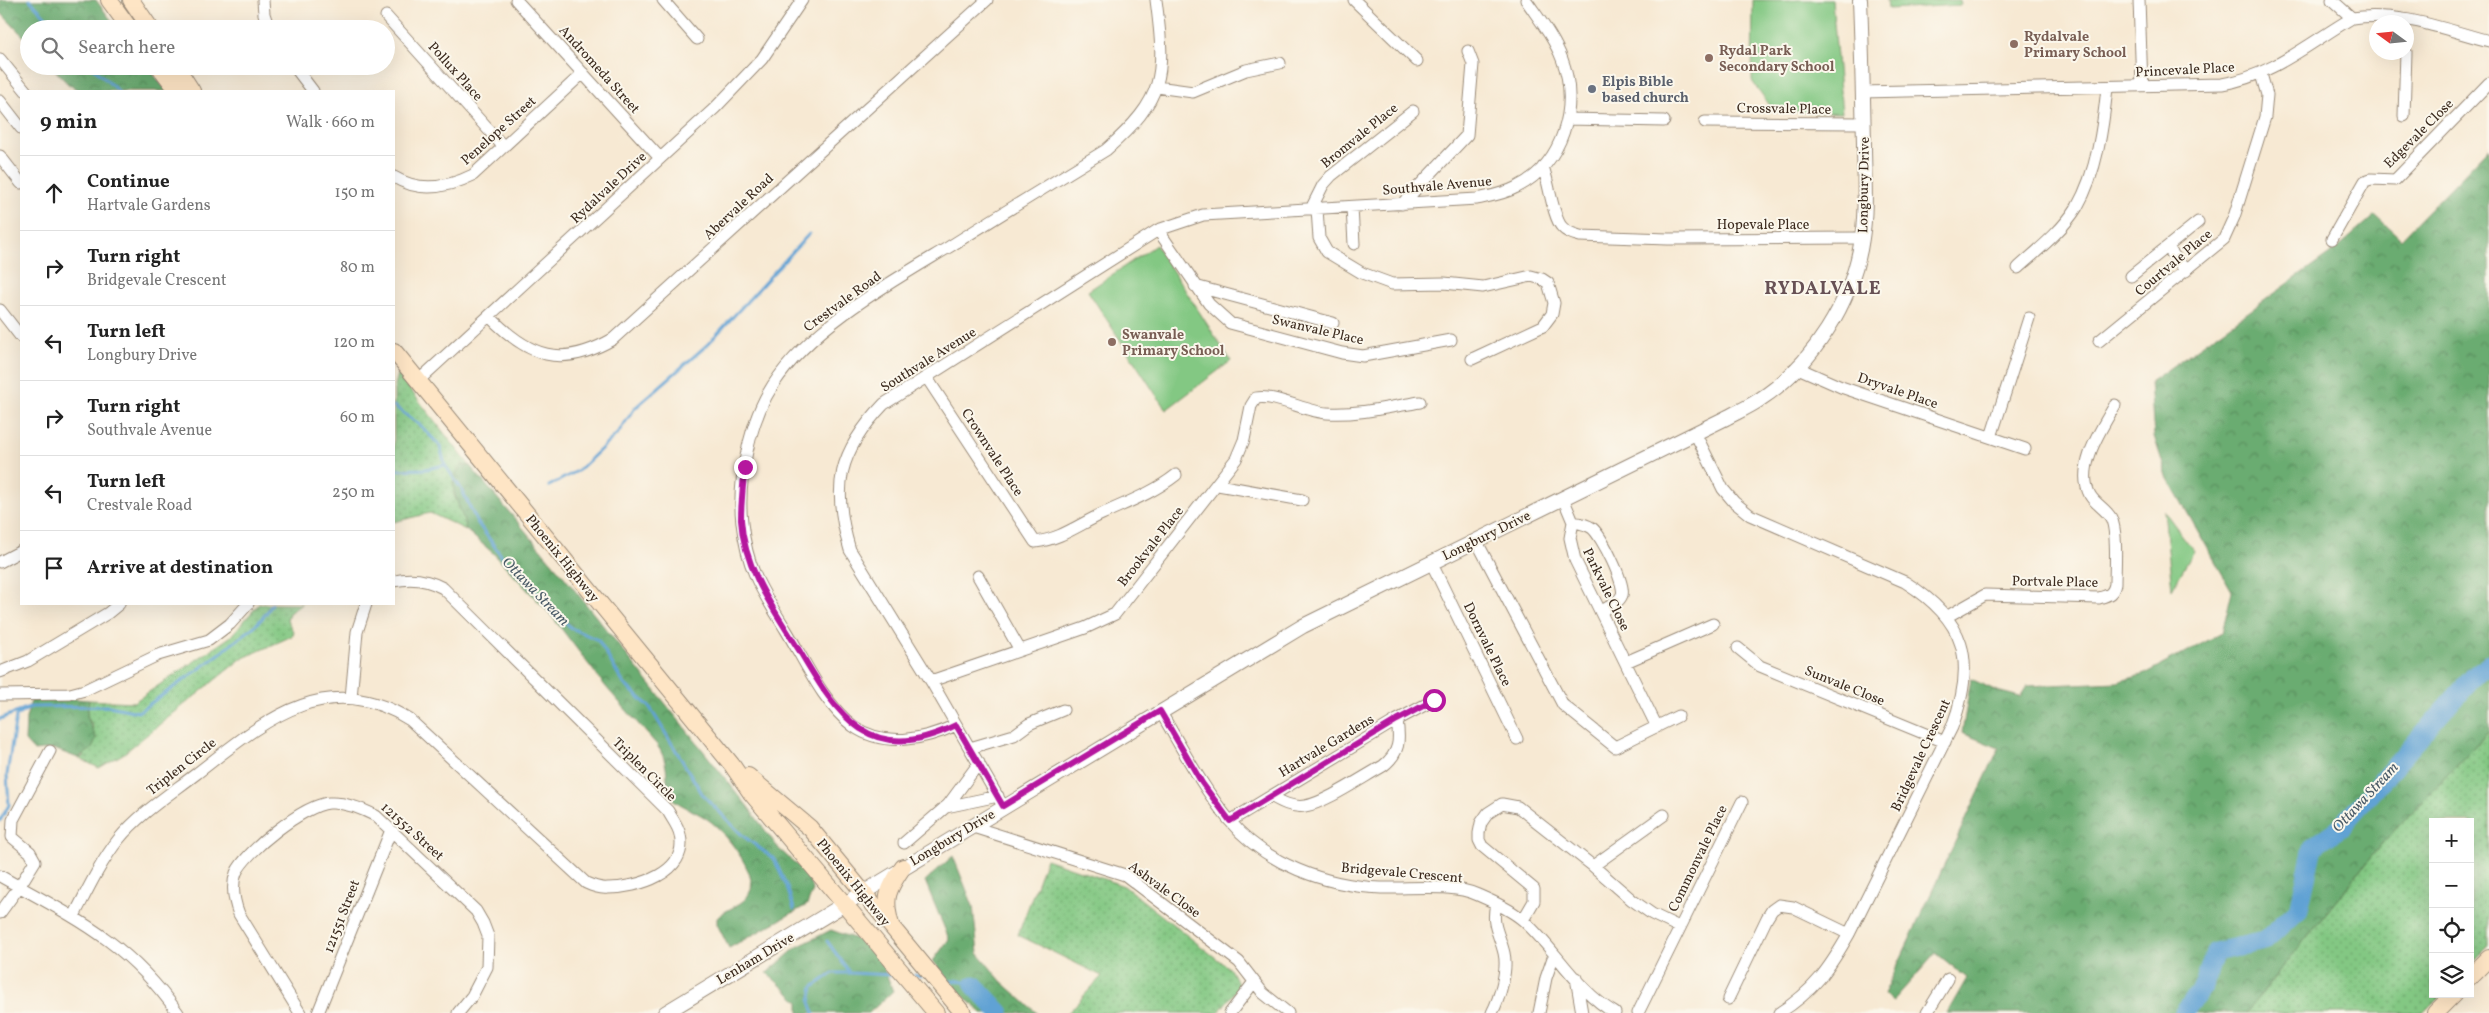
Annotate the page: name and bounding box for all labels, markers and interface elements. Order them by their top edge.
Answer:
north arrow [2369,15,2414,60]
search box [20,20,395,75]
street label: Andromeda Street [554,22,644,118]
place label: Rydalvale Primary School [2024,28,2127,63]
icon: search [38,34,66,62]
text: Search here [78,35,175,61]
street label: Pollux Place [423,38,487,106]
marker: Rydalvale Primary School [2008,38,2020,50]
place label: Rydal Park Secondary School [1719,42,1835,77]
marker: Rydal Park Secondary School [1703,52,1715,64]
street label: Princevale Place [2135,58,2236,83]
place label: Elpis Bible based church [1602,73,1689,108]
marker: Elpis Bible based church [1586,83,1598,95]
street label: Penelope Street [457,92,541,170]
street label: Edgevale Close [2380,95,2458,173]
street label: Bromvale Place [1317,99,1403,173]
street label: Crossvale Place [1737,99,1832,120]
text: 9 min [40,108,97,137]
text: Walk · 660 m [286,112,375,134]
street label: Longbury Drive [1854,136,1875,233]
street label: Rydalvale Drive [567,148,651,228]
text: Continue [87,169,170,195]
street label: Abervale Road [700,170,778,245]
street label: Southvale Avenue [1382,172,1493,201]
icon: ahead [40,179,68,207]
text: 150 m [334,182,375,204]
text: Hartvale Gardens [87,195,211,217]
street label: Hopevale Place [1717,216,1810,235]
street label: Courtvale Place [2131,225,2217,301]
text: Turn right [87,244,180,270]
icon: right [40,254,68,282]
text: 80 m [340,257,375,279]
street label: Crestvale Road [800,267,886,337]
text: Bridgevale Crescent [87,270,227,292]
district label: RYDALVALE [1764,276,1882,302]
street label: Swanvale Place [1270,311,1366,350]
text: Turn left [87,319,166,345]
street label: Southvale Avenue [877,323,981,397]
place label: Swanvale Primary School [1122,326,1225,361]
icon: left [40,329,68,357]
text: 120 m [333,332,375,354]
marker: Swanvale Primary School [1106,336,1118,348]
text: Longbury Drive [87,345,197,367]
street label: Dryvale Place [1855,369,1941,414]
text: Turn right [87,394,180,420]
icon: right [40,404,68,432]
street label: Crownvale Place [956,405,1027,501]
text: 60 m [340,407,375,429]
text: Southvale Avenue [87,420,212,442]
route end [734,456,757,479]
text: Turn left [87,469,166,495]
icon: left [40,479,68,507]
text: 250 m [332,482,375,504]
text: Crestvale Road [87,495,192,517]
street label: Brookvale Place [1114,503,1189,591]
street label: Longbury Drive [1439,507,1534,566]
street label: Phoenix Highway [521,511,603,607]
street label: Parkvale Close [1577,545,1634,635]
water label: Ottawa Stream [496,553,574,632]
icon: arrive [40,554,68,582]
text: Arrive at destination [87,555,273,581]
street label: Portvale Place [2012,572,2099,593]
street label: Dornvale Place [1458,599,1515,690]
street label: Sunvale Close [1802,662,1888,711]
route start [1423,689,1446,712]
street label: Bridgevale Crescent [1887,696,1956,815]
street label: Hartvale Gardens [1275,710,1378,782]
street label: Triplen Circle [143,734,221,800]
street label: Triplen Circle [608,734,680,807]
water label: Ottawa Stream [2328,758,2404,838]
street label: 121552 Street [376,799,448,866]
street label: Commonvale Place [1664,802,1733,915]
street label: Longbury Drive [907,805,999,871]
map controls [2429,818,2474,998]
button: + [2429,818,2474,863]
street label: Phoenix Highway [812,835,894,931]
street label: Ashvale Close [1124,858,1204,923]
street label: Bridgevale Crescent [1340,859,1464,888]
button: − [2429,863,2474,908]
street label: 121551 Street [320,877,365,956]
button: locate [2429,908,2474,953]
street label: Lenham Drive [713,928,798,990]
button: layers [2429,953,2474,998]

